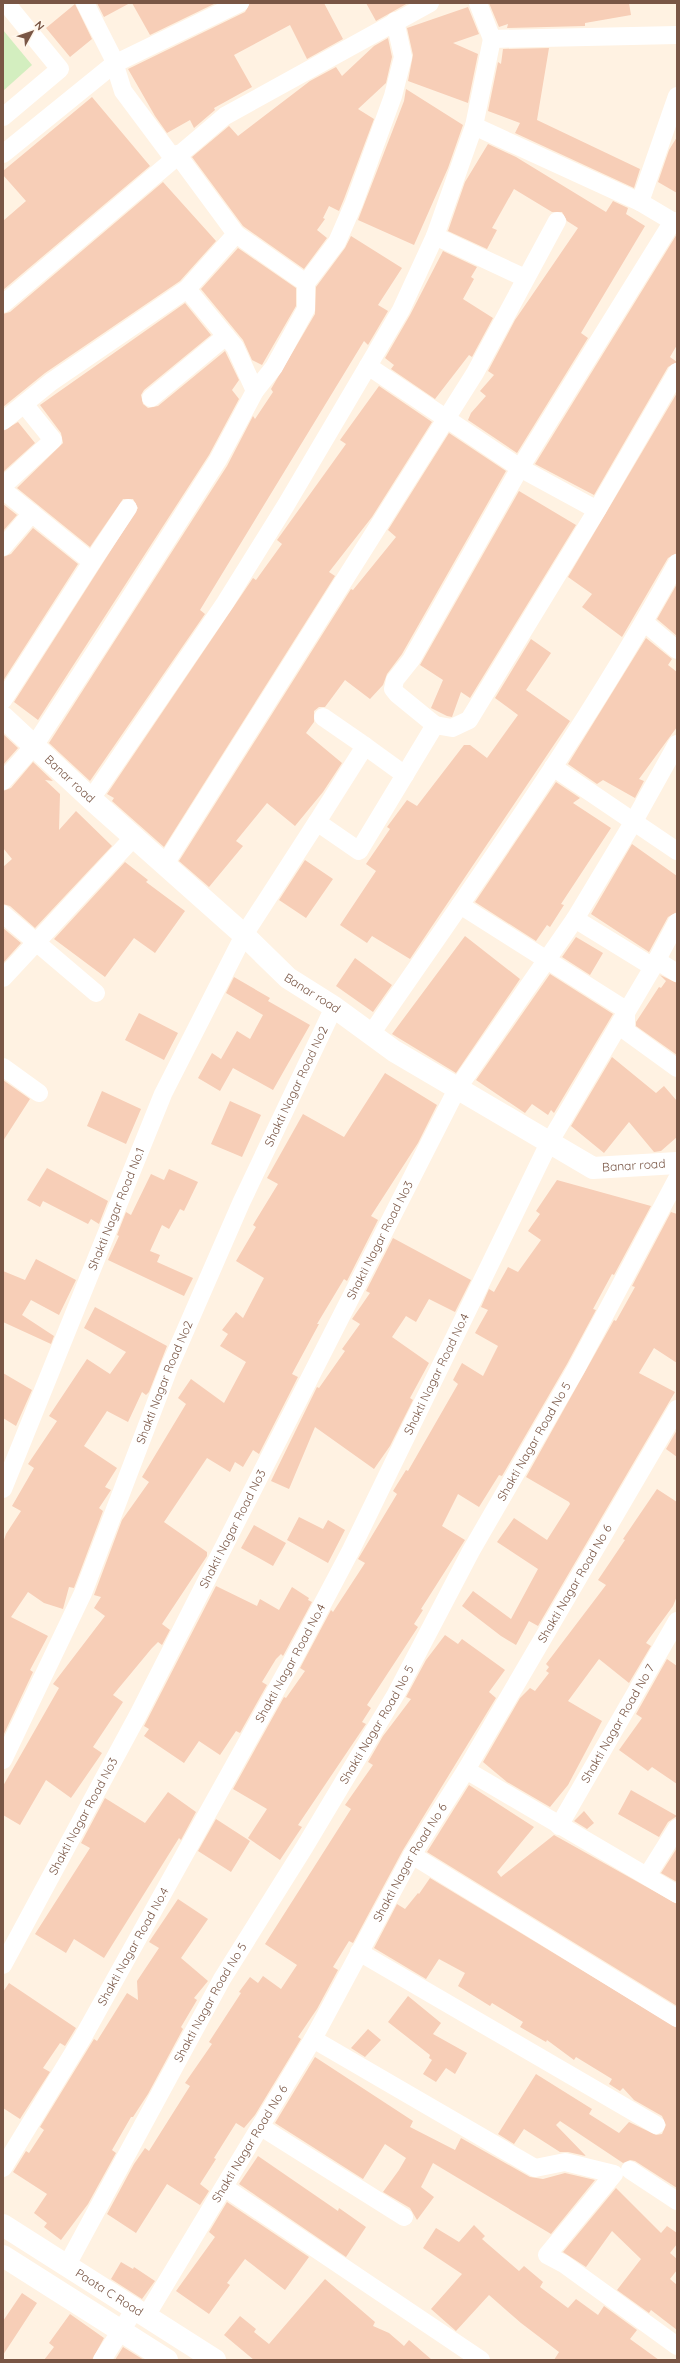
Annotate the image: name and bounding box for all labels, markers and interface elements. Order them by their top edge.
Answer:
north arrow [12,12,52,52]
text: N [32,18,48,33]
street label: Banar road [42,752,98,806]
street label: Banar road [282,970,343,1016]
street label: Shakti Nagar Road No2 [261,1023,331,1149]
street label: Shakti Nagar Road No.1 [84,1145,147,1272]
street label: Banar road [602,1156,666,1174]
street label: Shakti Nagar Road No3 [343,1178,416,1302]
street label: Shakti Nagar Road No.4 [400,1311,472,1437]
street label: Shakti Nagar Road No2 [133,1318,196,1446]
street label: Shakti Nagar Road No 5 [494,1379,574,1503]
street label: Shakti Nagar Road No3 [196,1467,269,1591]
street label: Shakti Nagar Road No 6 [534,1521,615,1645]
street label: Shakti Nagar Road No.4 [252,1601,328,1725]
street label: Shakti Nagar Road No 7 [577,1662,657,1785]
street label: Shakti Nagar Road No 5 [336,1663,417,1787]
street label: Shakti Nagar Road No3 [45,1755,121,1877]
street label: Shakti Nagar Road No 6 [370,1800,450,1924]
street label: Shakti Nagar Road No.4 [94,1885,172,2008]
street label: Shakti Nagar Road No 5 [170,1940,250,2065]
street label: Shakti Nagar Road No 6 [208,2082,291,2205]
street label: Paota C Road [73,2265,146,2319]

